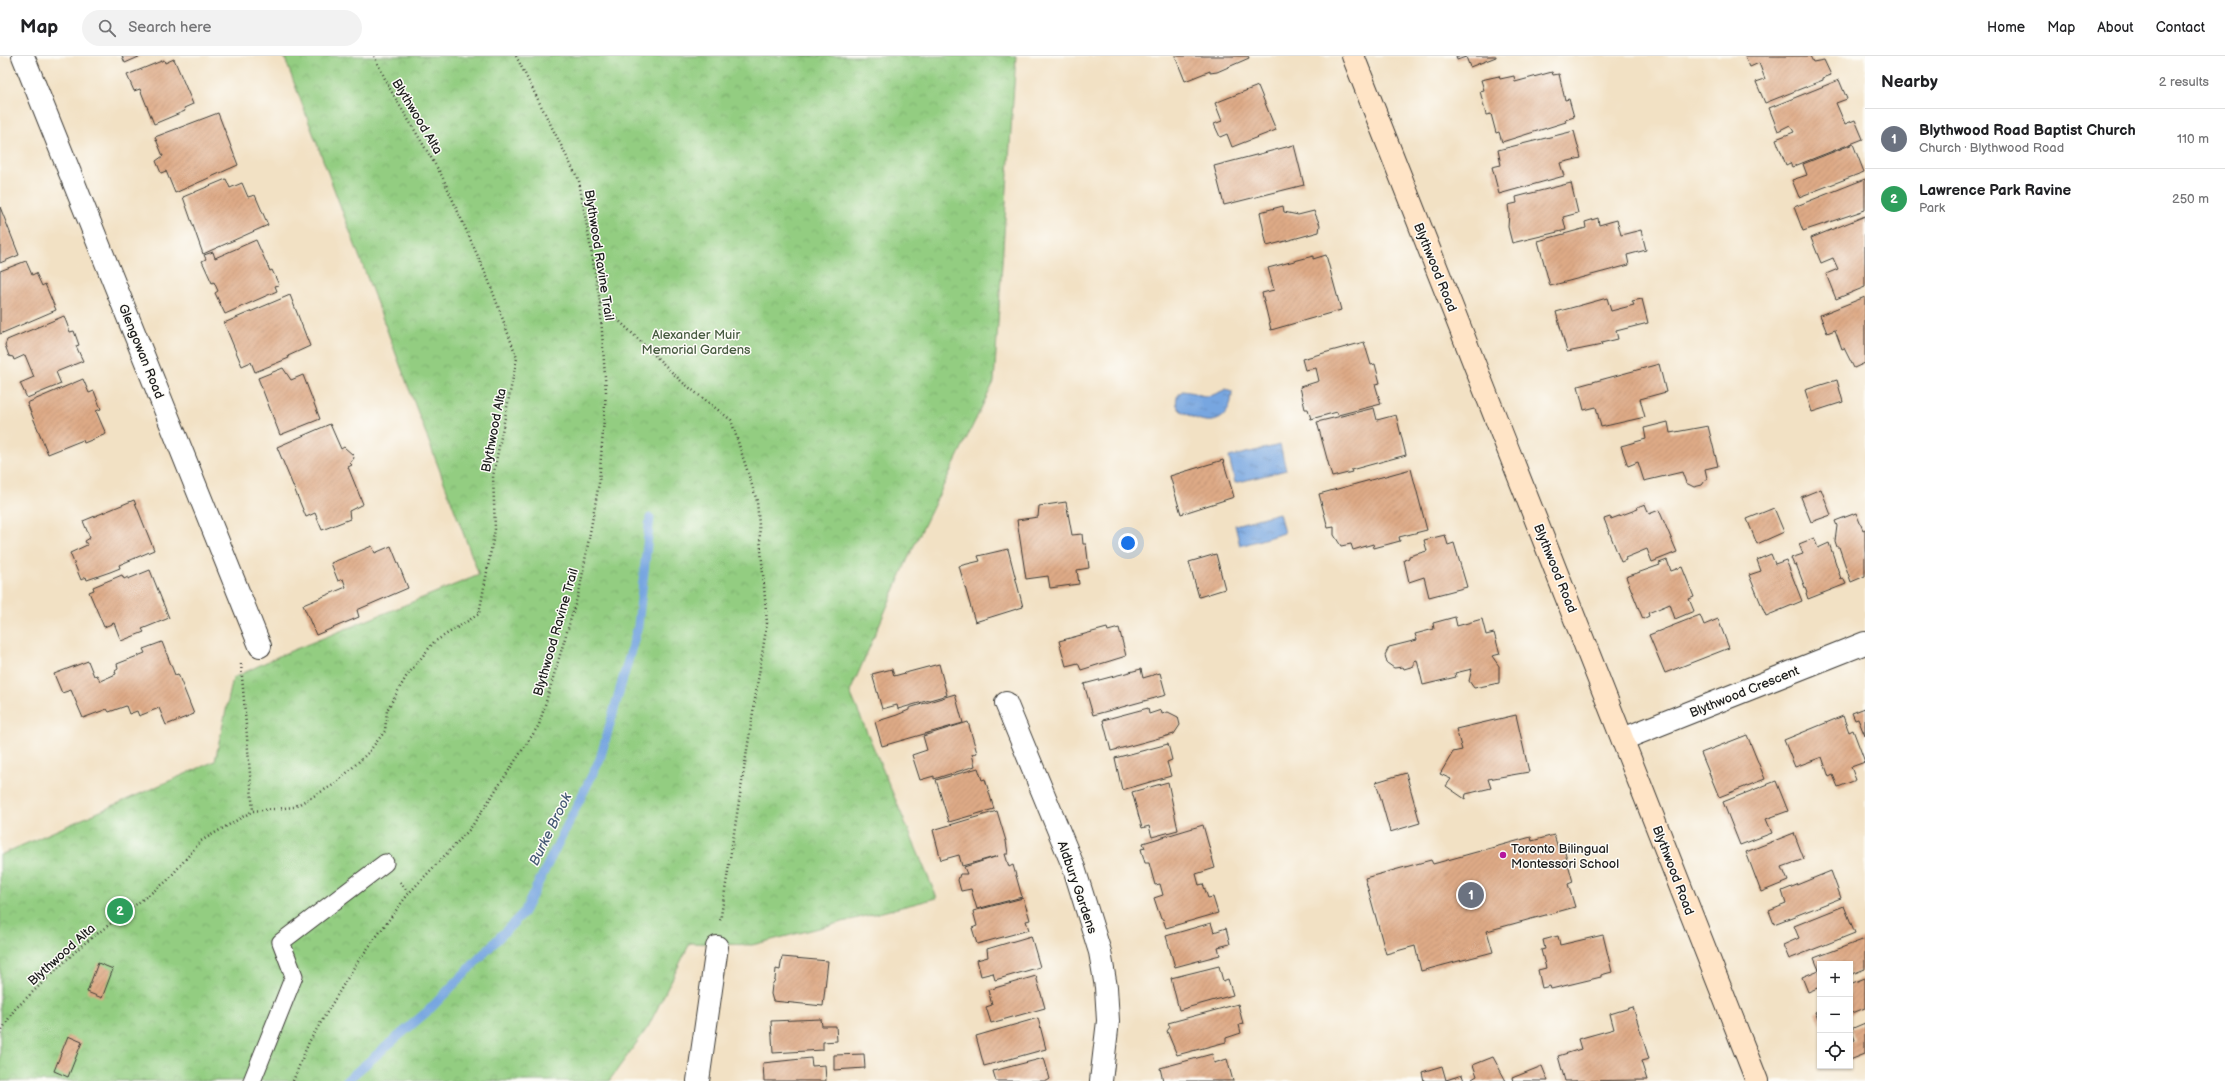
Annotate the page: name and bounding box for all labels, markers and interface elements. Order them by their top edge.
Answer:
search box [82,10,362,46]
text: Map [20,16,58,39]
icon: search [96,17,118,39]
text: Search here [128,18,211,37]
text: Home [1987,19,2025,36]
text: Map [2047,19,2075,36]
text: About [2097,19,2134,36]
text: Contact [2156,19,2205,36]
text: Nearby [1881,72,1938,92]
text: 2 results [2159,74,2209,90]
street label: Blythwood Alta [388,76,446,157]
text: Blythwood Road Baptist Church [1919,121,2136,140]
text: 1 [1891,131,1897,147]
text: 110 m [2177,131,2209,147]
text: Church · Blythwood Road [1919,140,2064,156]
text: Lawrence Park Ravine [1919,181,2071,200]
street label: Blythwood Ravine Trail [581,189,617,322]
text: 2 [1890,191,1898,207]
text: 250 m [2172,191,2209,207]
text: Park [1919,200,1945,216]
street label: Blythwood Road [1410,221,1460,314]
street label: Glengowan Road [115,302,167,401]
park label: Alexander Muir Memorial Gardens [641,327,751,358]
street label: Blythwood Alta [478,387,510,473]
street label: Blythwood Road [1530,522,1580,615]
your location [1118,533,1138,553]
street label: Blythwood Ravine Trail [530,567,582,698]
street label: Blythwood Crescent [1687,663,1802,721]
water label: Burke Brook [526,789,576,868]
street label: Blythwood Road [1649,823,1697,917]
street label: Aldbury Gardens [1054,839,1101,936]
place label: Toronto Bilingual Montessori School [1511,841,1619,872]
marker: Toronto Bilingual Montessori School [1498,850,1508,860]
pin: 1 [1458,880,1484,910]
pin: 2 [107,896,133,926]
street label: Blythwood Alta [25,920,99,989]
map controls [1817,961,1853,1069]
button: + [1817,961,1853,997]
button: − [1817,997,1853,1033]
button: locate [1817,1033,1853,1069]

